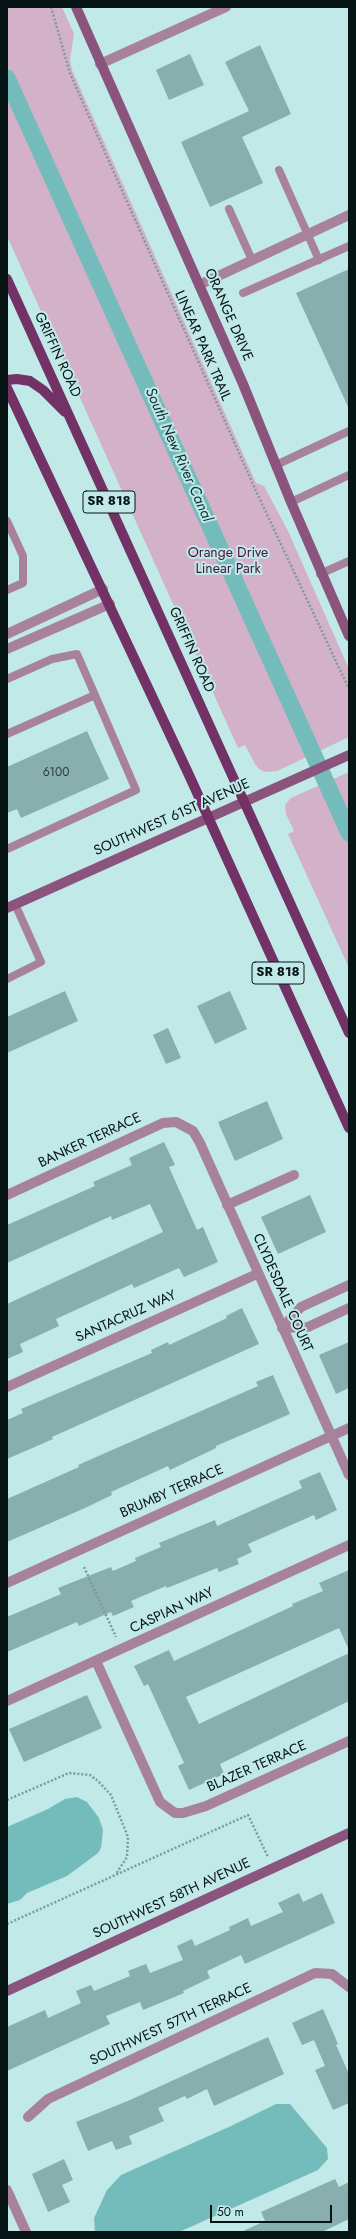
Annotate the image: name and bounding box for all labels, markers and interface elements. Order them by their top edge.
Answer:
street label: ORANGE DRIVE [200,266,256,364]
street label: LINEAR PARK TRAIL [170,288,234,404]
street label: GRIFFIN ROAD [30,310,84,400]
water label: South New River Canal [140,385,216,525]
road number: SR 818 [83,491,135,513]
park label: Orange Drive Linear Park [188,546,268,578]
street label: GRIFFIN ROAD [165,605,217,695]
house number: 6100 [43,766,69,780]
street label: SOUTHWEST 61ST AVENUE [91,776,253,860]
road number: SR 818 [252,962,304,984]
street label: BANKER TERRACE [36,1110,144,1172]
street label: CLYDESDALE COURT [248,1231,316,1355]
street label: SANTACRUZ WAY [73,1287,179,1347]
street label: BRUMBY TERRACE [118,1462,226,1522]
street label: CASPIAN WAY [128,1584,216,1638]
street label: BLAZER TERRACE [205,1738,309,1796]
street label: SOUTHWEST 58TH AVENUE [91,1855,253,1943]
street label: SOUTHWEST 57TH TERRACE [87,1980,255,2070]
scale bar [212,2197,334,2223]
text: 50 m [217,2203,244,2221]

